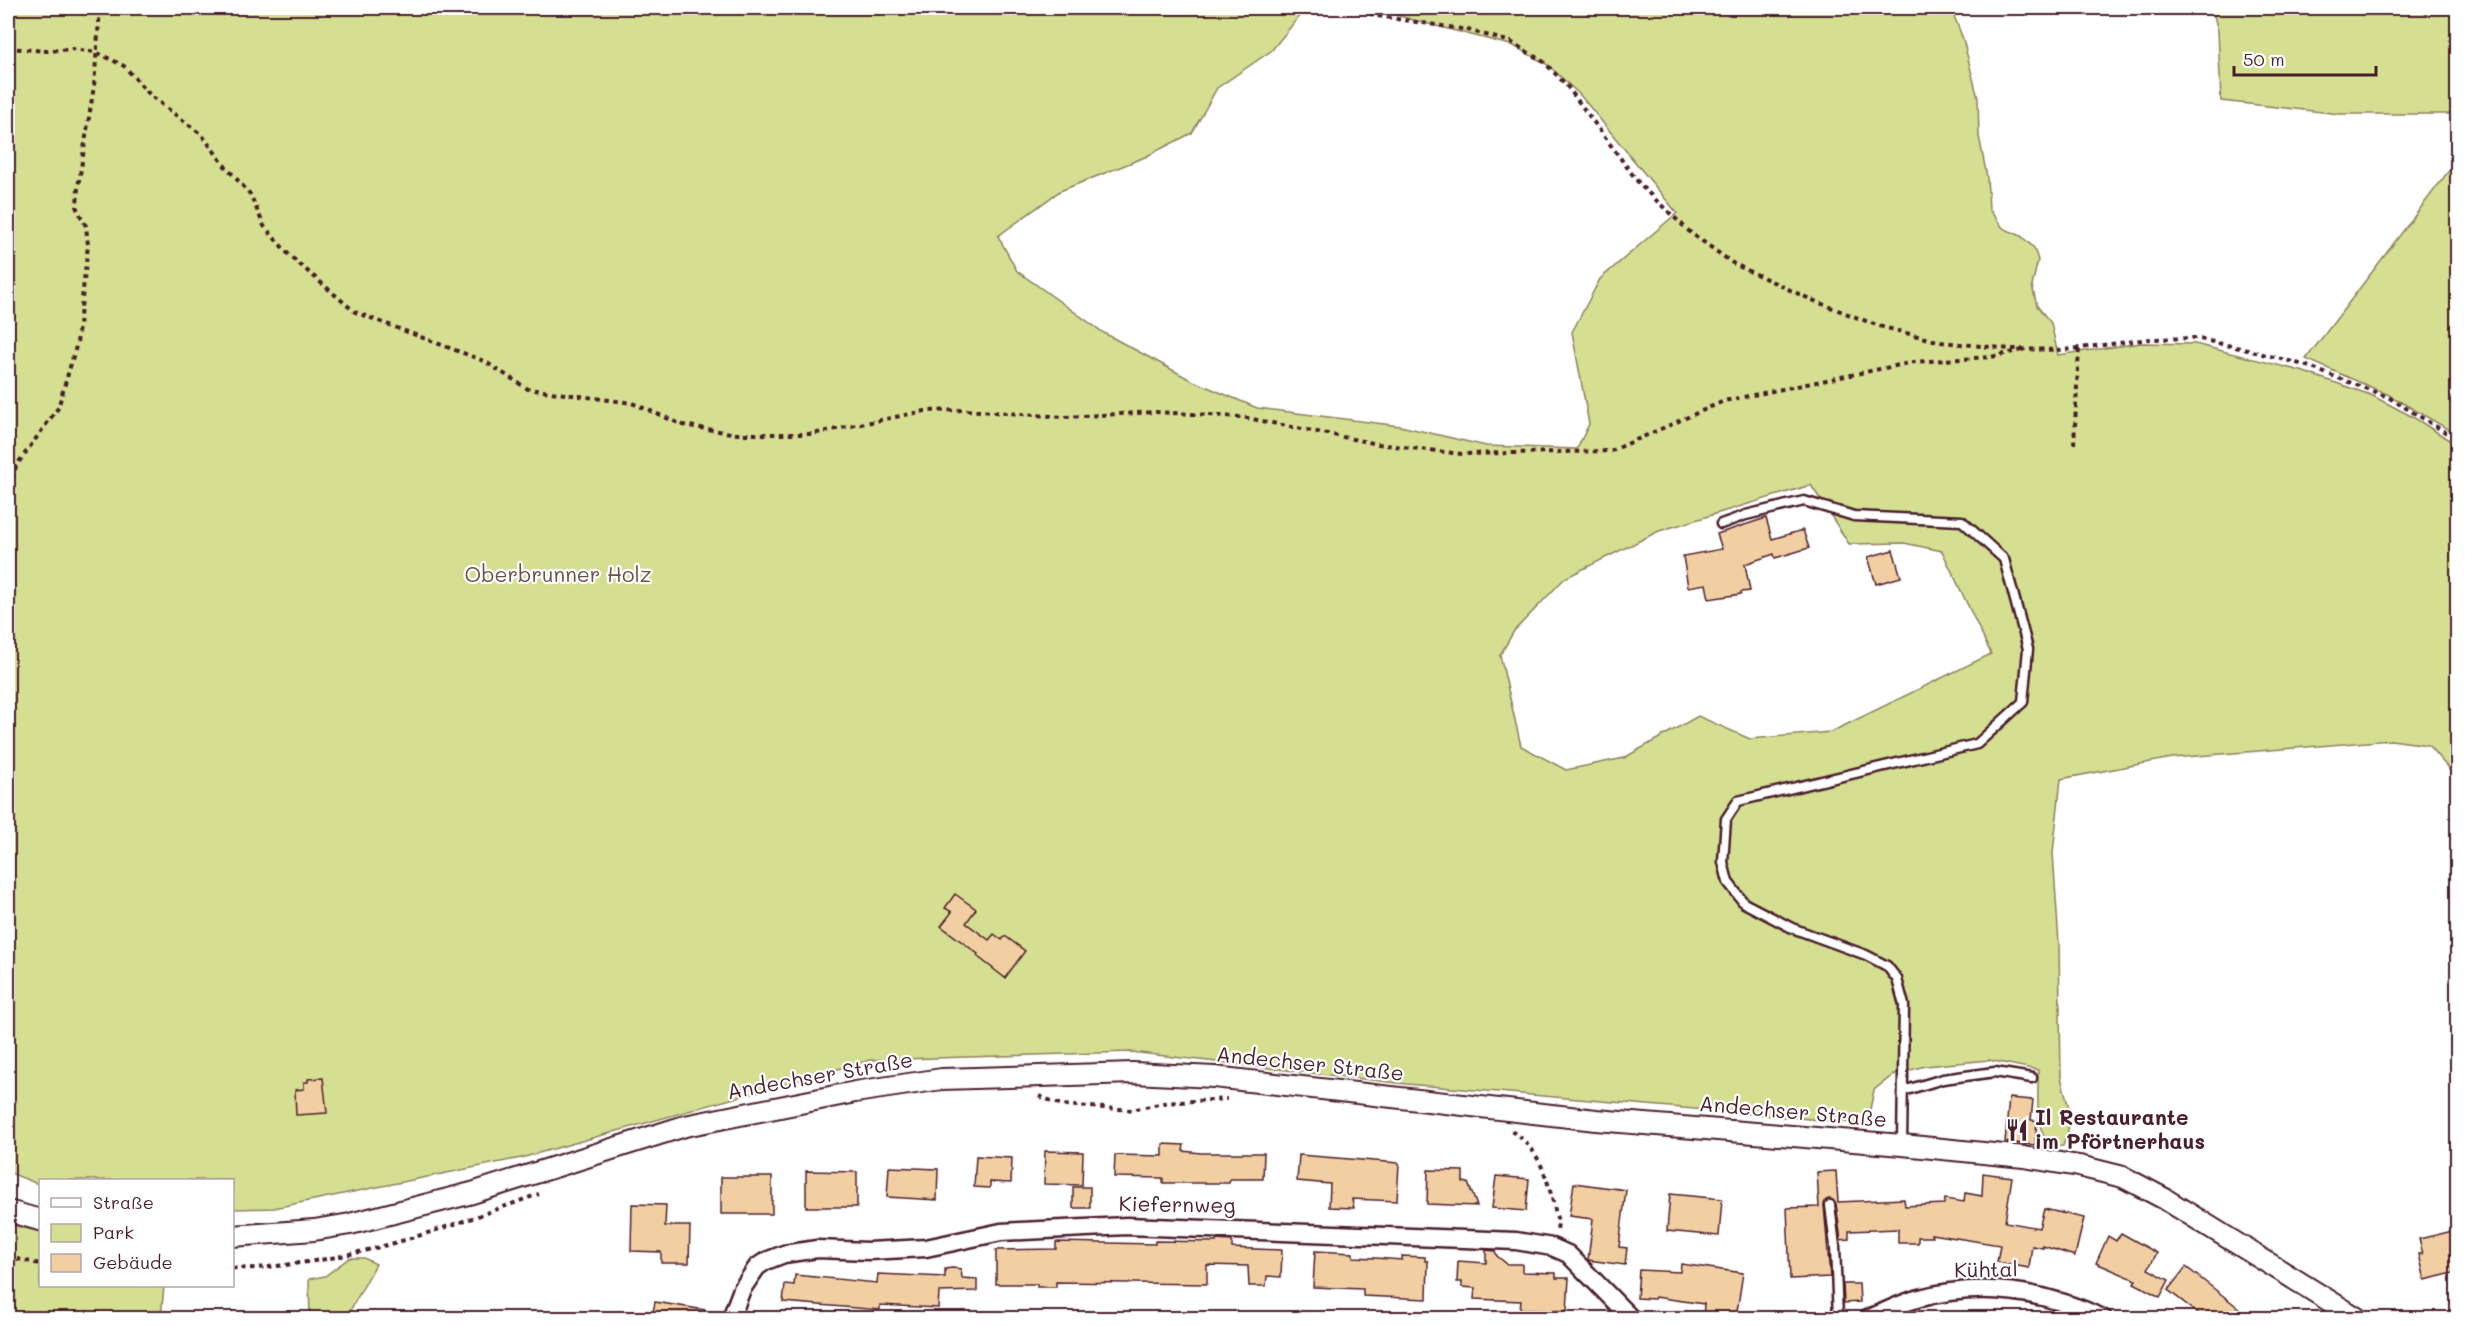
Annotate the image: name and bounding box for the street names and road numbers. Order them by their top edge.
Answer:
street label: Andechser Straße [1215,1039,1405,1086]
street label: Andechser Straße [725,1045,915,1104]
street label: Andechser Straße [1698,1089,1888,1132]
street label: Kiefernweg [1118,1189,1236,1218]
street label: Kühtal [1954,1254,2018,1283]

